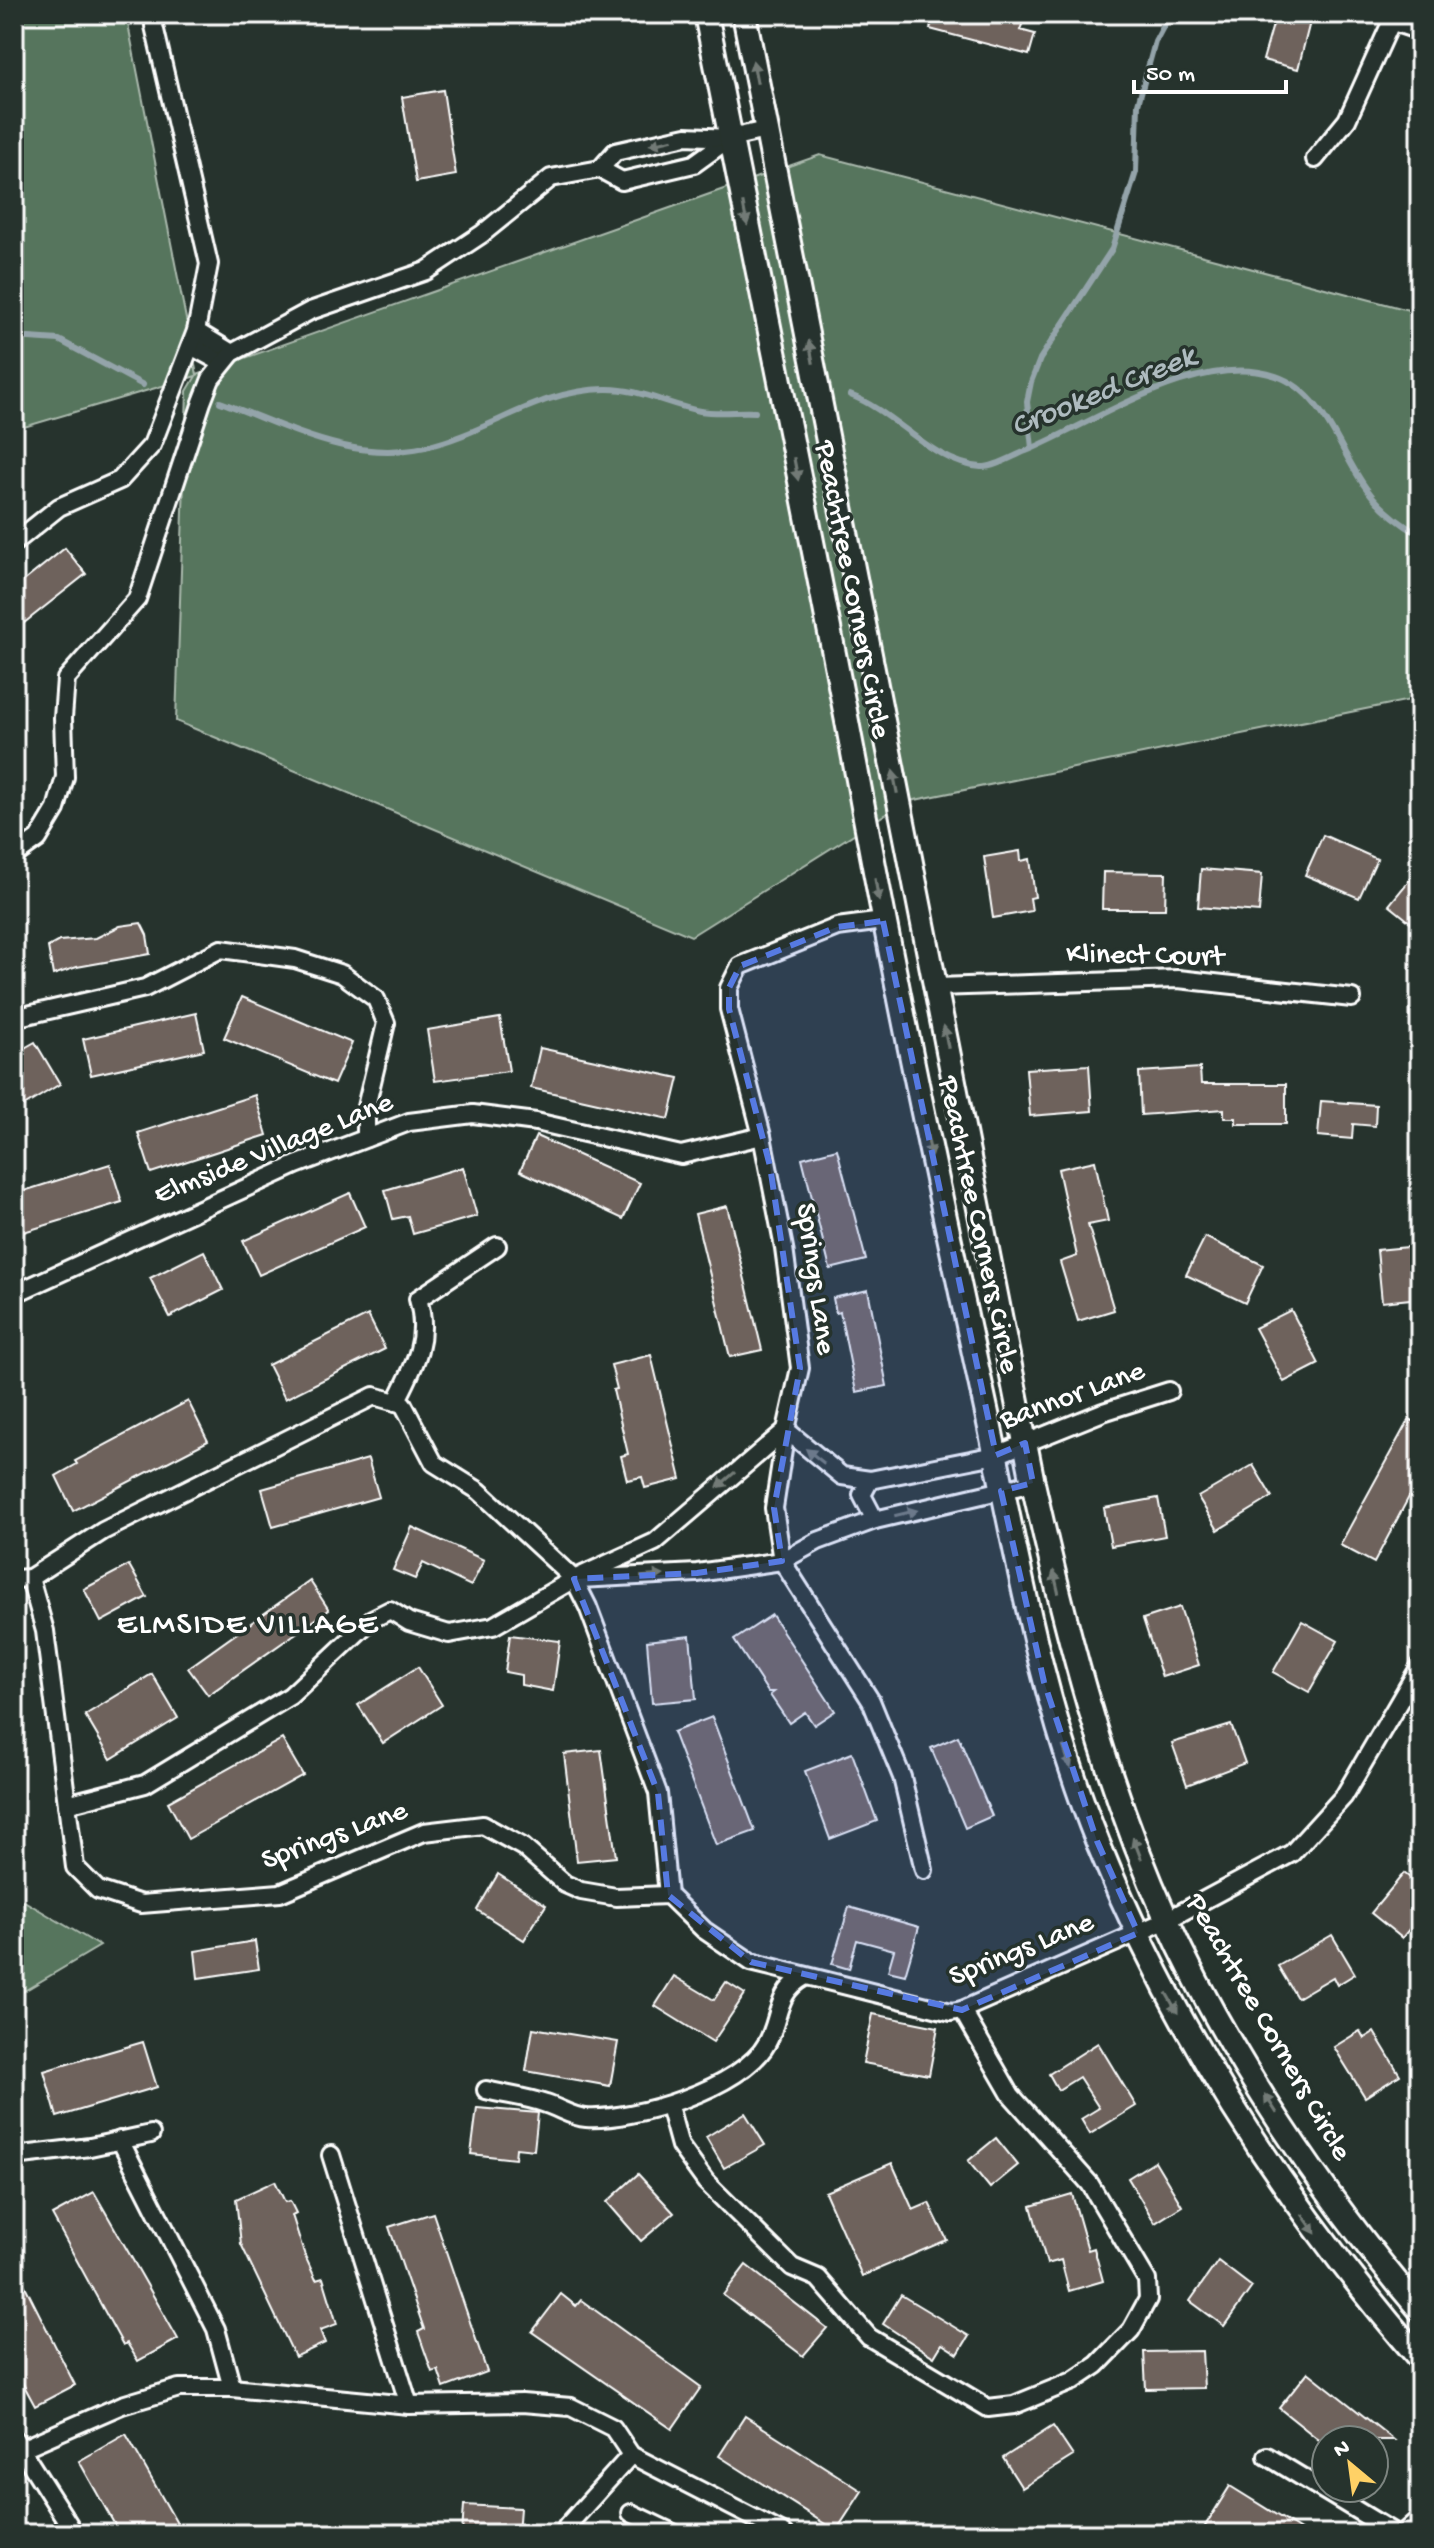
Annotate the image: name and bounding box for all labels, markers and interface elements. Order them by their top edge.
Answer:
scale bar [1134,44,1286,94]
one-way arrow [749,59,761,84]
text: 50 m [1146,61,1195,90]
one-way arrow [648,136,673,149]
one-way arrow [740,202,752,227]
water label: Crooked Creek [1006,338,1204,447]
one-way arrow [804,339,816,364]
street label: Peachtree Corners Circle [805,437,897,742]
one-way arrow [791,457,803,482]
one-way arrow [888,769,901,794]
one-way arrow [872,877,884,902]
street label: Klinect Court [1066,938,1227,976]
one-way arrow [940,1024,952,1049]
street label: Peachtree Corners Circle [928,1072,1026,1377]
street label: Elmside Village Lane [150,1086,399,1214]
one-way arrow [923,1133,936,1158]
street label: Springs Lane [786,1201,842,1358]
street label: Bannor Lane [995,1355,1150,1440]
one-way arrow [805,1448,825,1464]
one-way arrow [717,1471,736,1489]
one-way arrow [894,1506,919,1519]
one-way arrow [640,1570,665,1583]
one-way arrow [1049,1570,1062,1595]
district label: ELMSIDE VILLAGE [117,1607,379,1645]
one-way arrow [1062,1745,1074,1769]
street label: Springs Lane [257,1794,413,1880]
one-way arrow [1130,1836,1143,1860]
street label: Peachtree Corners Circle [1176,1887,1358,2168]
street label: Springs Lane [945,1906,1100,1996]
one-way arrow [1165,1992,1179,2014]
one-way arrow [1264,2093,1278,2115]
one-way arrow [1301,2213,1316,2234]
north arrow [1310,2424,1390,2504]
text: N [1330,2435,1355,2465]

